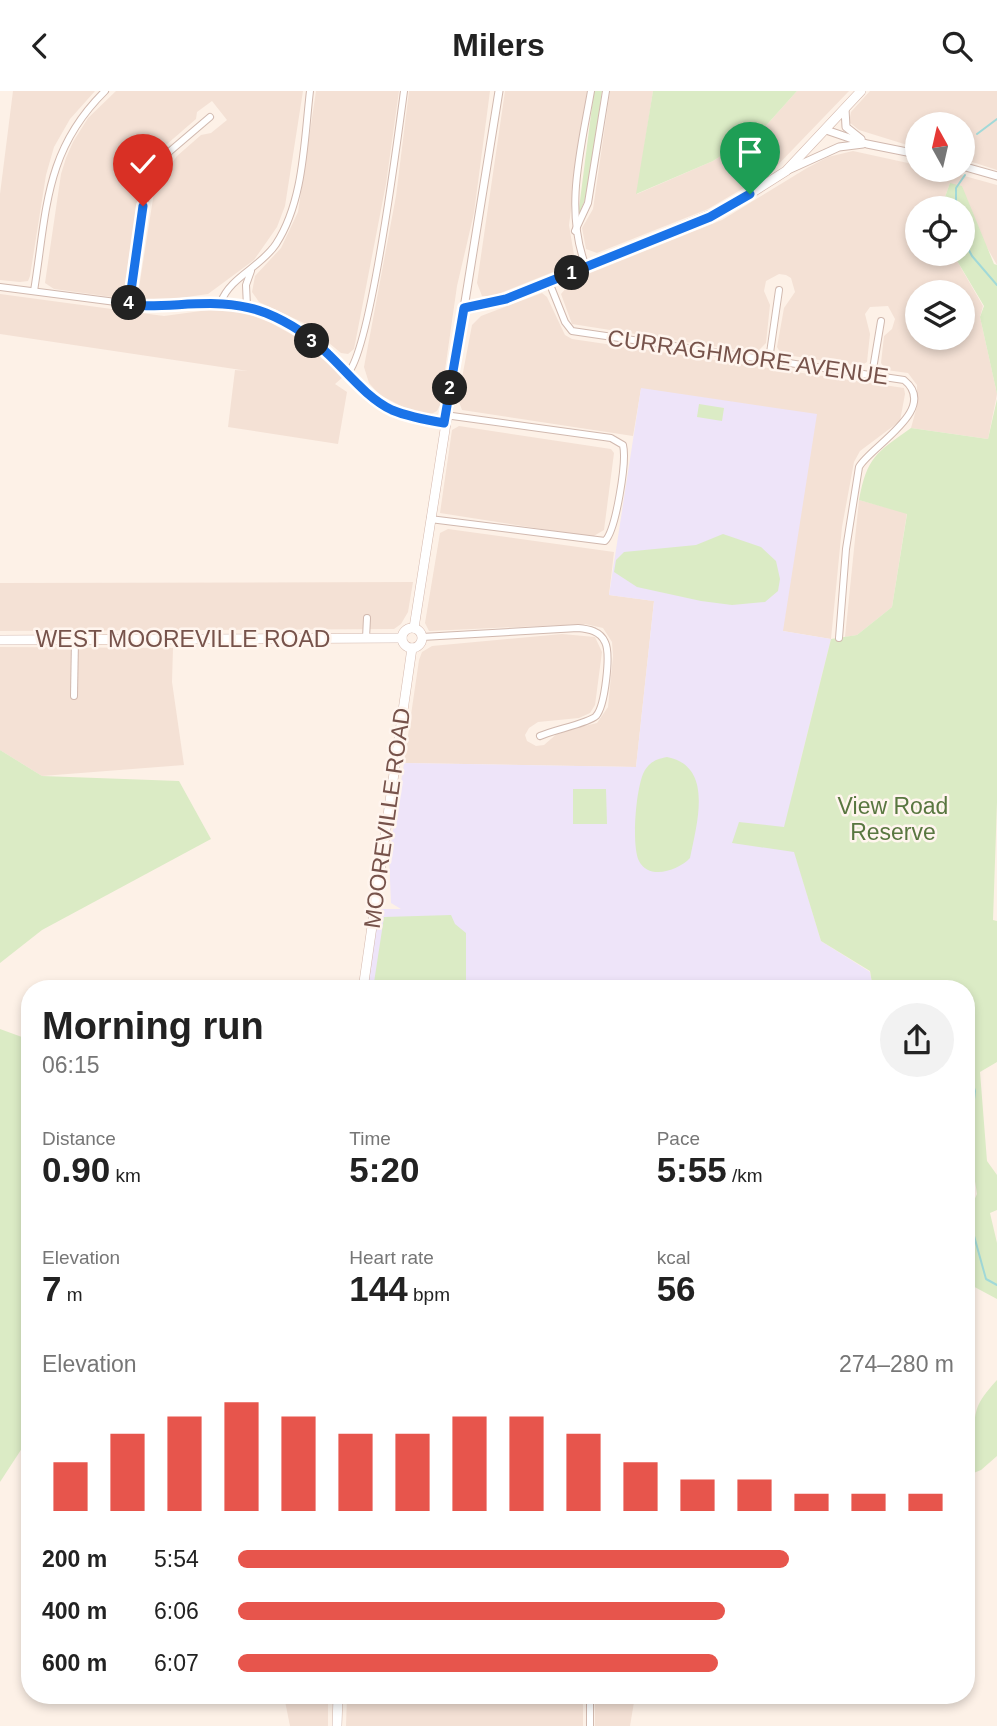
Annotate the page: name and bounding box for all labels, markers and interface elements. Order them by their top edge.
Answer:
icon: back [21,27,59,65]
text: Milers [452,27,545,63]
icon: search [938,27,976,65]
north arrow [905,112,975,182]
map controls [905,112,975,350]
pin [720,122,780,194]
icon: arrive [731,133,769,171]
pin [113,134,173,206]
icon: check [124,145,162,183]
button: locate [905,196,975,266]
pin: 1 [554,255,590,291]
text: 1 [566,262,577,283]
button: layers [905,280,975,350]
pin: 4 [111,285,146,321]
text: 4 [123,292,134,313]
pin: 3 [294,323,330,359]
street label: CURRAGHMORE AVENUE [606,324,890,390]
text: 3 [306,330,317,351]
pin: 2 [433,371,468,405]
text: 2 [444,377,455,398]
street label: WEST MOOREVILLE ROAD [36,626,330,652]
street label: MOOREVILLE ROAD [359,706,415,930]
park label: View Road Reserve [838,793,948,845]
button: share [880,1003,954,1077]
text: Morning run [42,1005,264,1047]
text: 06:15 [42,1052,100,1078]
text: Distance [42,1128,116,1149]
text: Time [349,1128,391,1149]
text: Pace [657,1128,700,1149]
text: 0.90 [42,1150,110,1189]
text: 5:20 [349,1150,419,1189]
text: 5:55 [657,1150,727,1189]
text: km [110,1165,141,1186]
text: /km [727,1165,763,1186]
text: Elevation [42,1247,120,1268]
text: Heart rate [349,1247,434,1268]
text: kcal [657,1247,690,1268]
text: 7 [42,1269,61,1308]
text: 144 [349,1269,408,1308]
text: 56 [657,1269,696,1308]
text: m [61,1284,83,1305]
text: bpm [408,1284,450,1305]
text: Elevation [42,1351,137,1377]
text: 274–280 m [839,1351,954,1377]
text: 200 m [42,1546,107,1572]
text: 5:54 [154,1546,199,1572]
text: 400 m [42,1598,107,1624]
text: 6:06 [154,1598,199,1624]
text: 600 m [42,1650,107,1676]
text: 6:07 [154,1650,199,1676]

